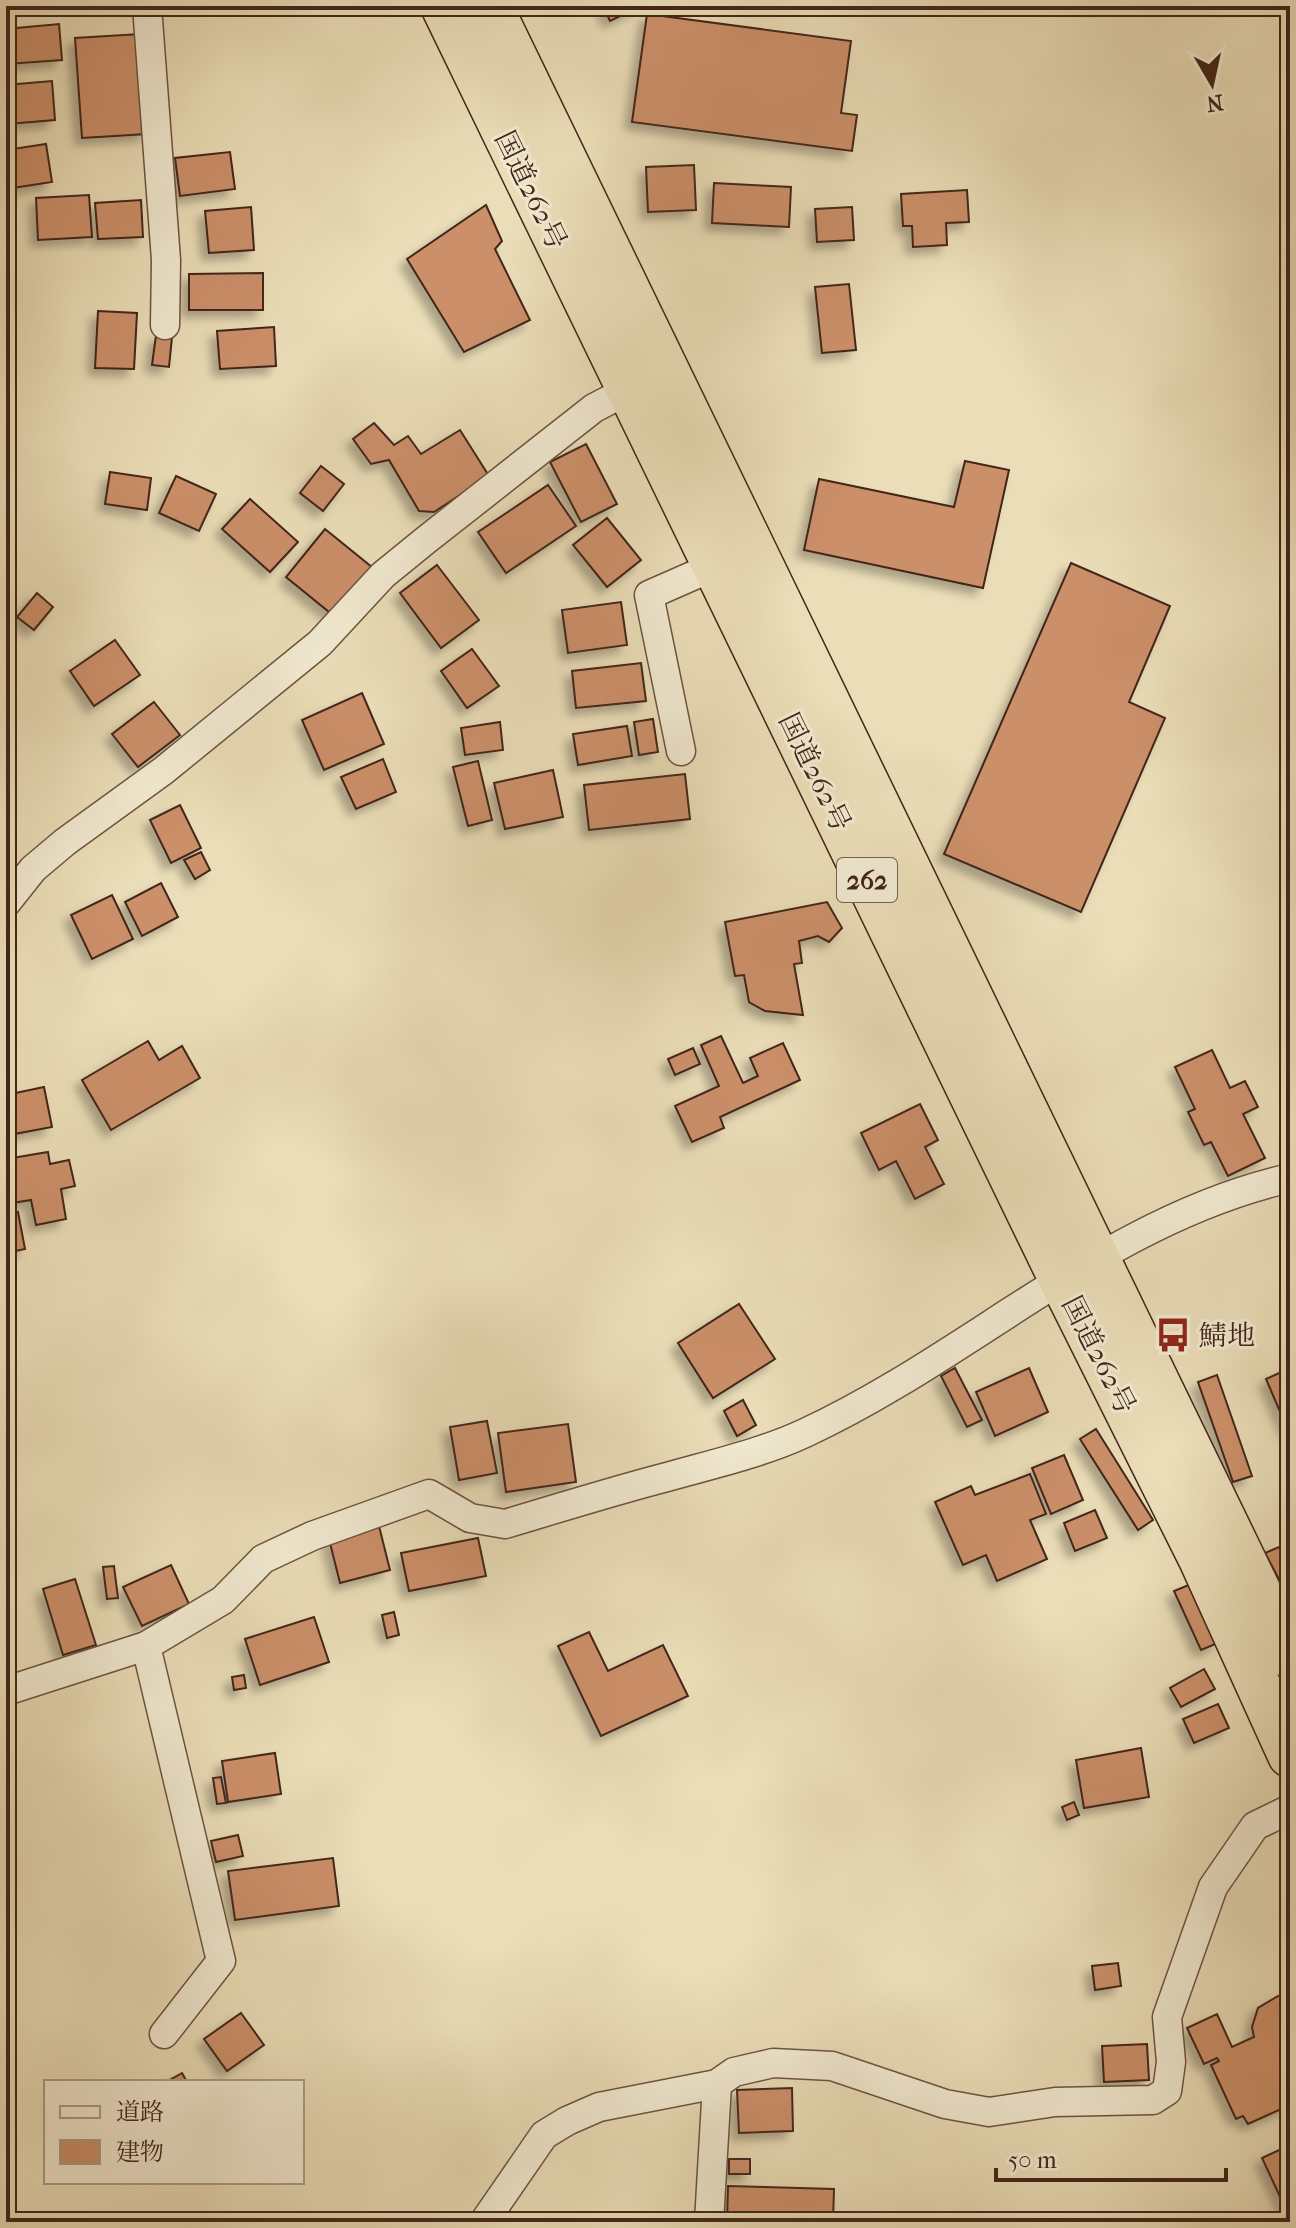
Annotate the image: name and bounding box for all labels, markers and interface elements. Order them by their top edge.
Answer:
north arrow [1172,44,1252,124]
text: N [1204,89,1225,117]
street label: 国道262号 [488,125,574,255]
street label: 国道262号 [772,707,858,837]
road number: 262 [837,858,897,902]
street label: 国道262号 [1055,1290,1143,1420]
bus stop icon: 鯖地 [1154,1316,1192,1354]
place label: 鯖地 [1199,1319,1255,1352]
legend [44,2080,304,2184]
text: 道路 [116,2098,164,2126]
scale bar [996,2132,1226,2182]
text: 建物 [116,2138,164,2166]
text: 50 m [1008,2146,1057,2174]

